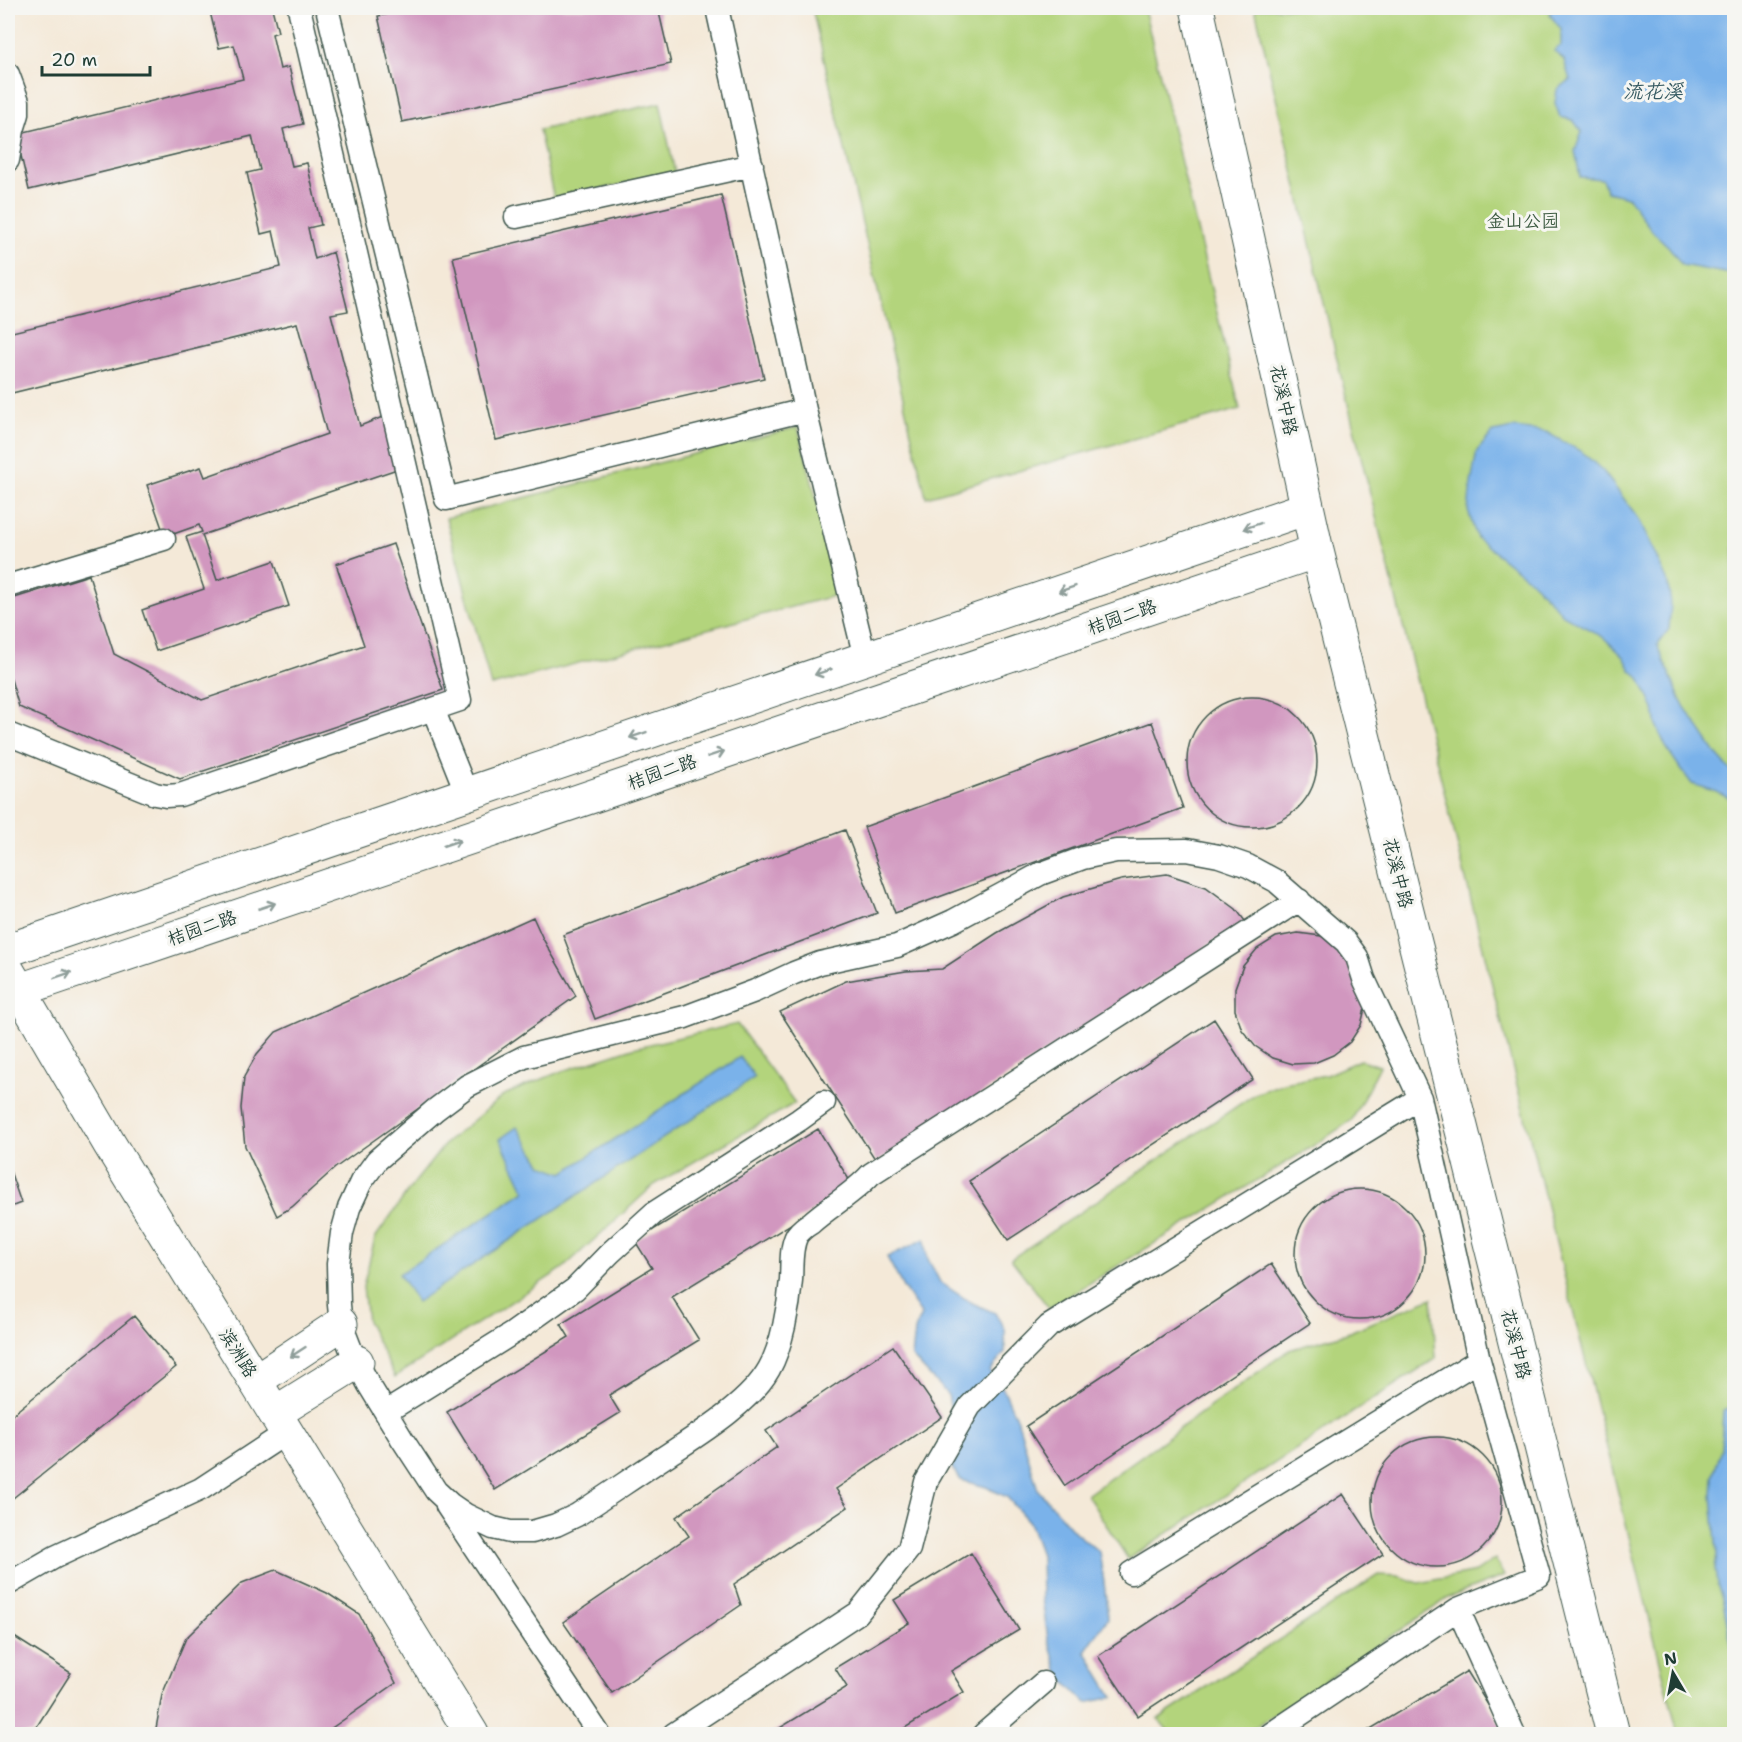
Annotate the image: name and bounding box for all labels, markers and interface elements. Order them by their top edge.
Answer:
scale bar [42,39,150,77]
text: 20 m [51,48,97,72]
water label: 流花溪 [1623,78,1684,104]
park label: 金山公园 [1487,209,1559,233]
street label: 花溪中路 [1265,362,1303,438]
one-way arrow [1243,522,1262,533]
one-way arrow [1058,585,1077,596]
street label: 桔园二路 [1084,594,1160,640]
one-way arrow [814,668,833,679]
one-way arrow [629,731,648,742]
one-way arrow [706,747,725,758]
street label: 桔园二路 [624,749,700,795]
street label: 花溪中路 [1378,835,1418,911]
one-way arrow [442,837,461,848]
one-way arrow [257,899,276,910]
street label: 桔园二路 [164,905,240,951]
one-way arrow [53,969,72,980]
street label: 花溪中路 [1496,1306,1536,1382]
street label: 滨洲路 [214,1324,262,1382]
one-way arrow [290,1347,307,1359]
north arrow [1643,1643,1703,1703]
text: N [1662,1647,1679,1670]

